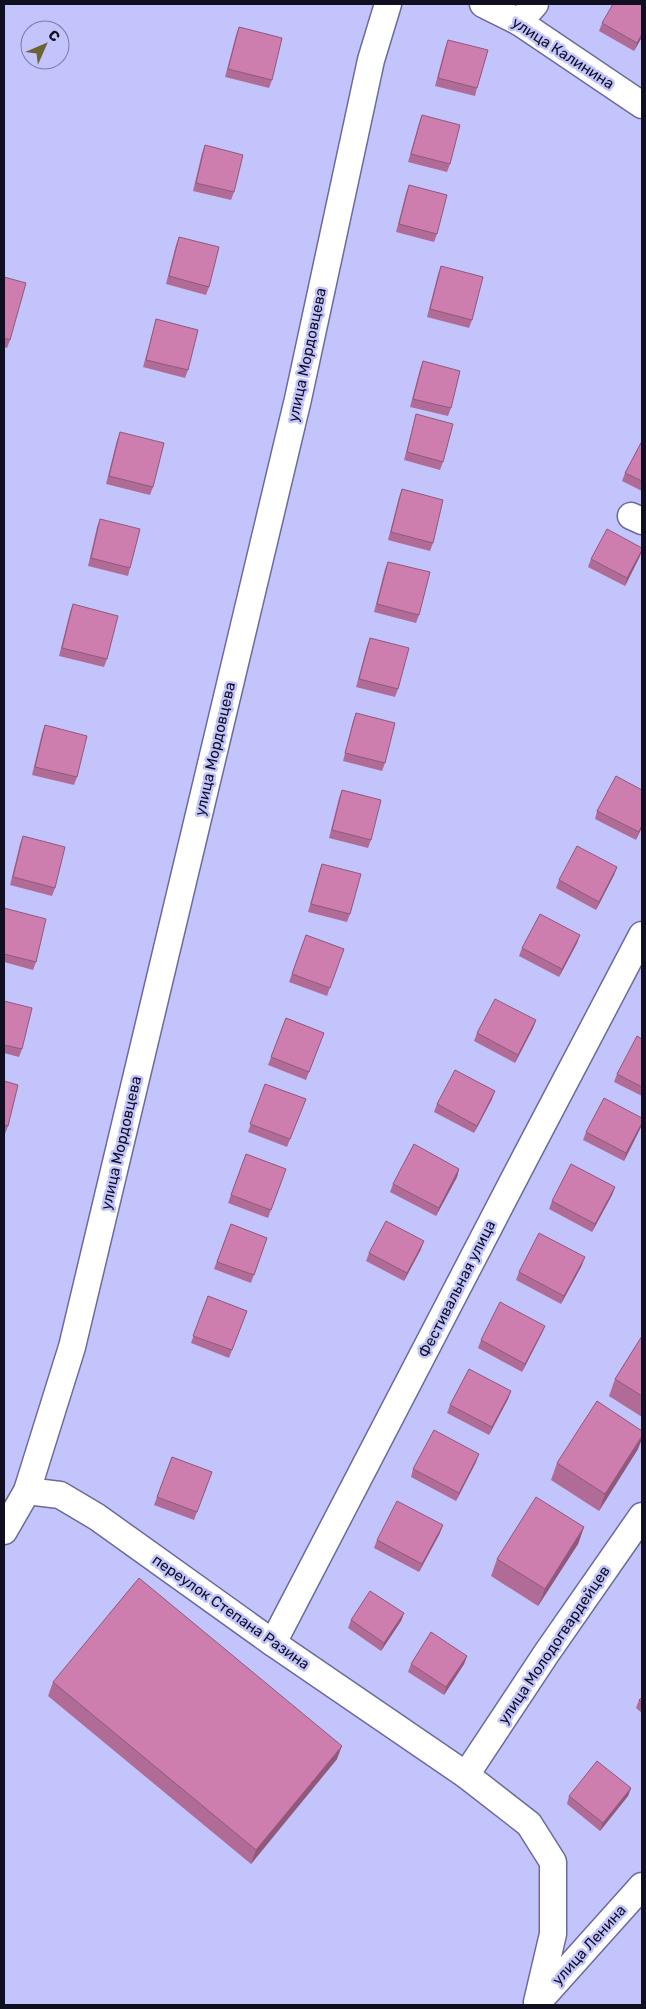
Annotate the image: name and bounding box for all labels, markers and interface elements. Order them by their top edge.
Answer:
street label: улица Калинина [509,13,617,93]
north arrow [20,20,70,70]
text: С [44,27,63,46]
street label: улица Мордовцева [284,286,330,424]
street label: улица Мордовцева [191,680,239,818]
street label: улица Мордовцева [97,1074,145,1212]
street label: Фестивальная улица [415,1217,499,1361]
street label: переулок Степана Разина [149,1551,313,1673]
street label: улица Молодогвардейцев [494,1563,614,1727]
street label: улица Ленина [548,1901,630,1989]

